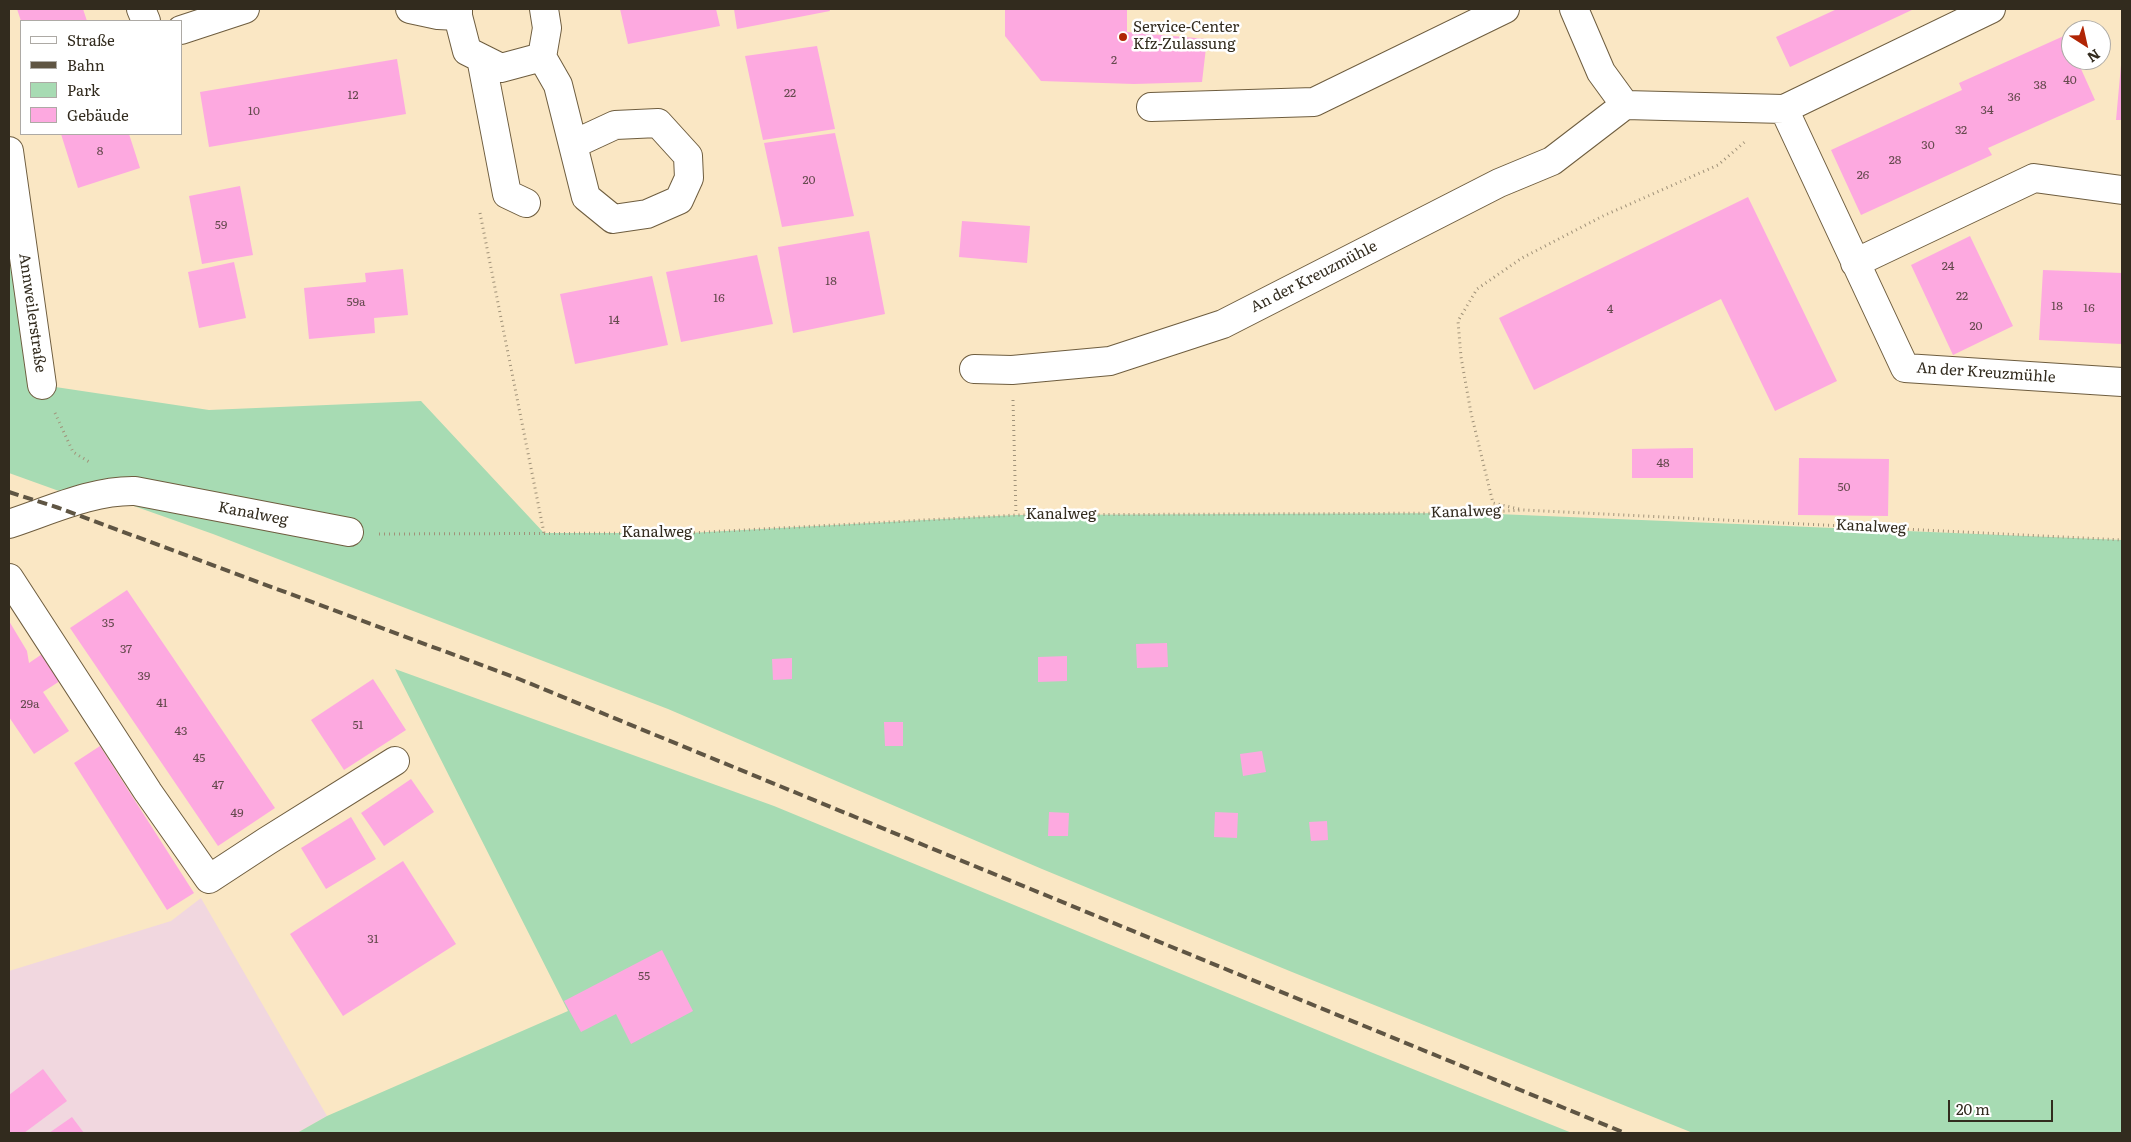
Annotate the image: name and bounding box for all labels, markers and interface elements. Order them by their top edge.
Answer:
place label: Service-Center Kfz-Zulassung [1133,19,1239,54]
legend [20,20,182,135]
north arrow [2061,20,2111,70]
text: Straße [67,28,115,51]
marker: Service-Center Kfz-Zulassung [1117,31,1129,43]
text: N [2083,45,2105,68]
text: Bahn [67,53,105,76]
house number: 2 [1111,53,1117,67]
house number: 40 [2063,73,2077,87]
text: Park [67,78,100,101]
house number: 38 [2033,78,2047,92]
house number: 22 [784,86,796,100]
house number: 12 [348,88,358,102]
house number: 36 [2008,90,2020,104]
text: Gebäude [67,103,129,126]
house number: 34 [1980,103,1994,117]
house number: 10 [248,104,260,118]
house number: 32 [1955,123,1967,137]
house number: 30 [1921,138,1935,152]
house number: 8 [97,144,103,158]
house number: 28 [1889,153,1901,167]
house number: 26 [1857,168,1869,182]
house number: 20 [802,173,816,187]
house number: 59 [215,218,227,232]
street label: An der Kreuzmühle [1248,237,1380,317]
street label: Annweilerstraße [15,252,49,374]
house number: 24 [1942,259,1954,273]
house number: 18 [825,274,837,288]
house number: 22 [1956,289,1968,303]
house number: 16 [713,291,725,305]
house number: 59a [347,295,365,309]
house number: 18 [2051,299,2063,313]
house number: 16 [2083,301,2095,315]
house number: 4 [1607,302,1613,316]
house number: 14 [608,313,620,327]
house number: 20 [1969,319,1983,333]
street label: An der Kreuzmühle [1916,359,2056,387]
house number: 48 [1656,456,1670,470]
house number: 50 [1837,480,1851,494]
street label: Kanalweg [217,498,289,530]
street label: Kanalweg [1430,502,1502,522]
street label: Kanalweg [1026,506,1096,524]
street label: Kanalweg [1835,516,1907,538]
street label: Kanalweg [622,524,692,542]
house number: 35 [102,616,114,630]
house number: 37 [120,642,132,656]
house number: 39 [138,669,150,683]
house number: 41 [156,696,168,710]
house number: 29a [21,697,39,711]
house number: 51 [353,718,363,732]
house number: 43 [174,724,188,738]
house number: 45 [193,751,205,765]
house number: 47 [212,778,224,792]
house number: 49 [231,806,243,820]
house number: 31 [367,932,379,946]
house number: 55 [638,969,650,983]
scale bar [1951,1090,2056,1122]
text: 20 m [1956,1097,1990,1120]

